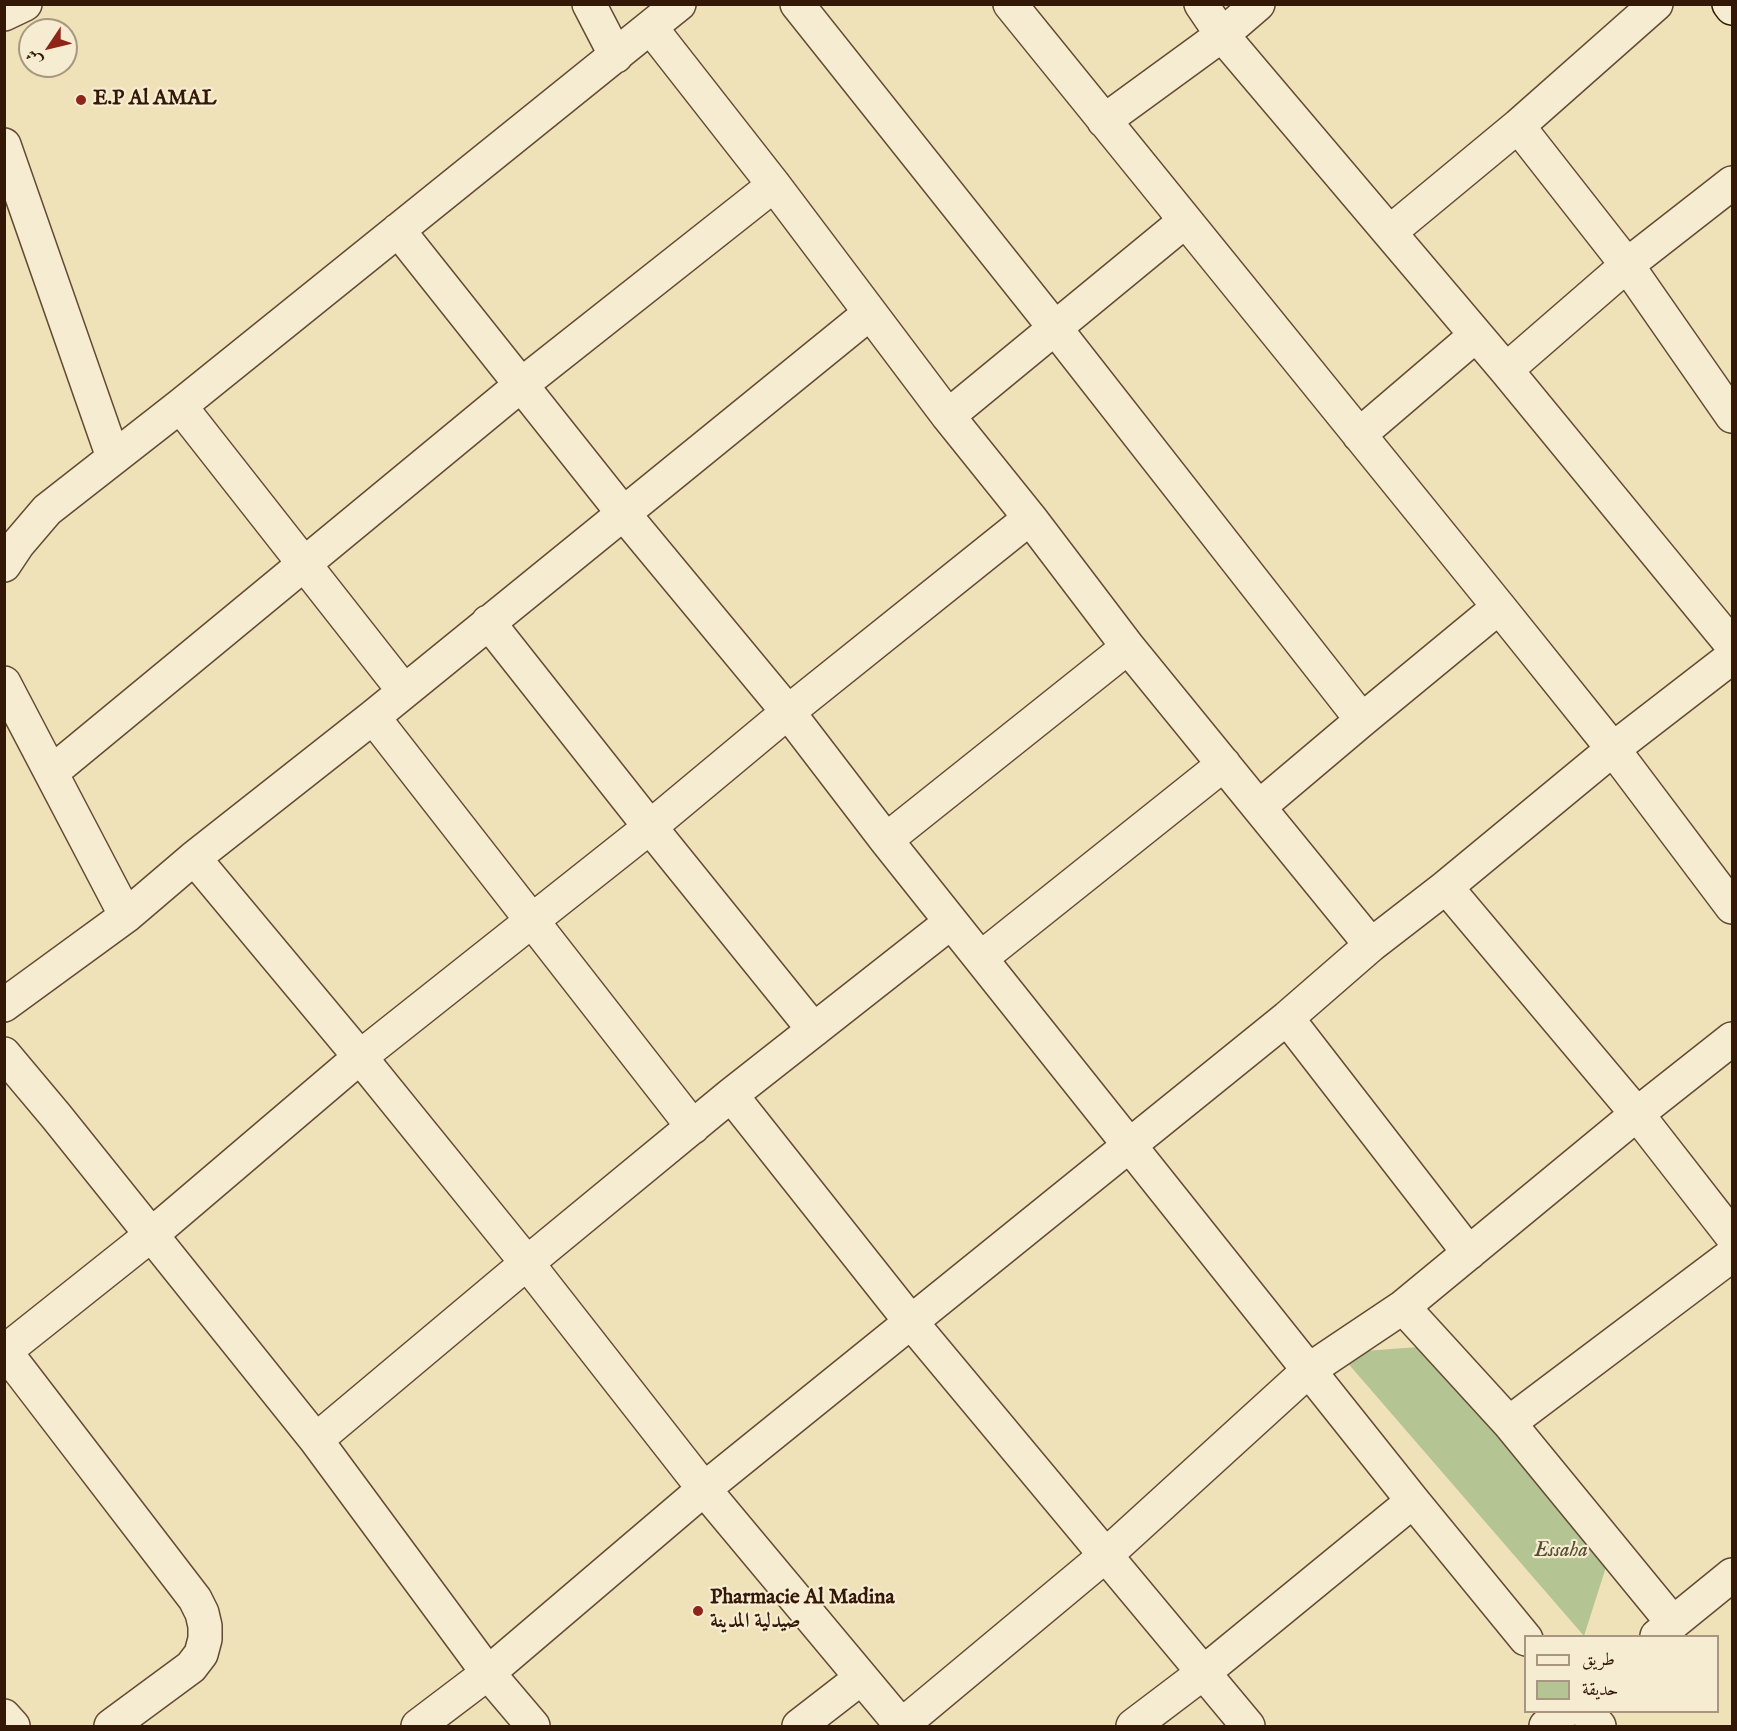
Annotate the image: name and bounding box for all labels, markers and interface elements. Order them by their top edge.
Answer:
north arrow [18,18,78,78]
text: ش [22,45,48,69]
place label: E.P Al AMAL [93,87,216,113]
marker: E.P Al AMAL [74,93,88,107]
park label: Essaha [1534,1539,1588,1565]
place label: Pharmacie Al Madina صيدلية المدينة [710,1586,895,1636]
marker: Pharmacie Al Madina صيدلية المدينة [691,1604,705,1618]
legend [1524,1635,1719,1713]
text: طريق [1582,1649,1615,1672]
text: حديقة [1582,1679,1618,1702]

